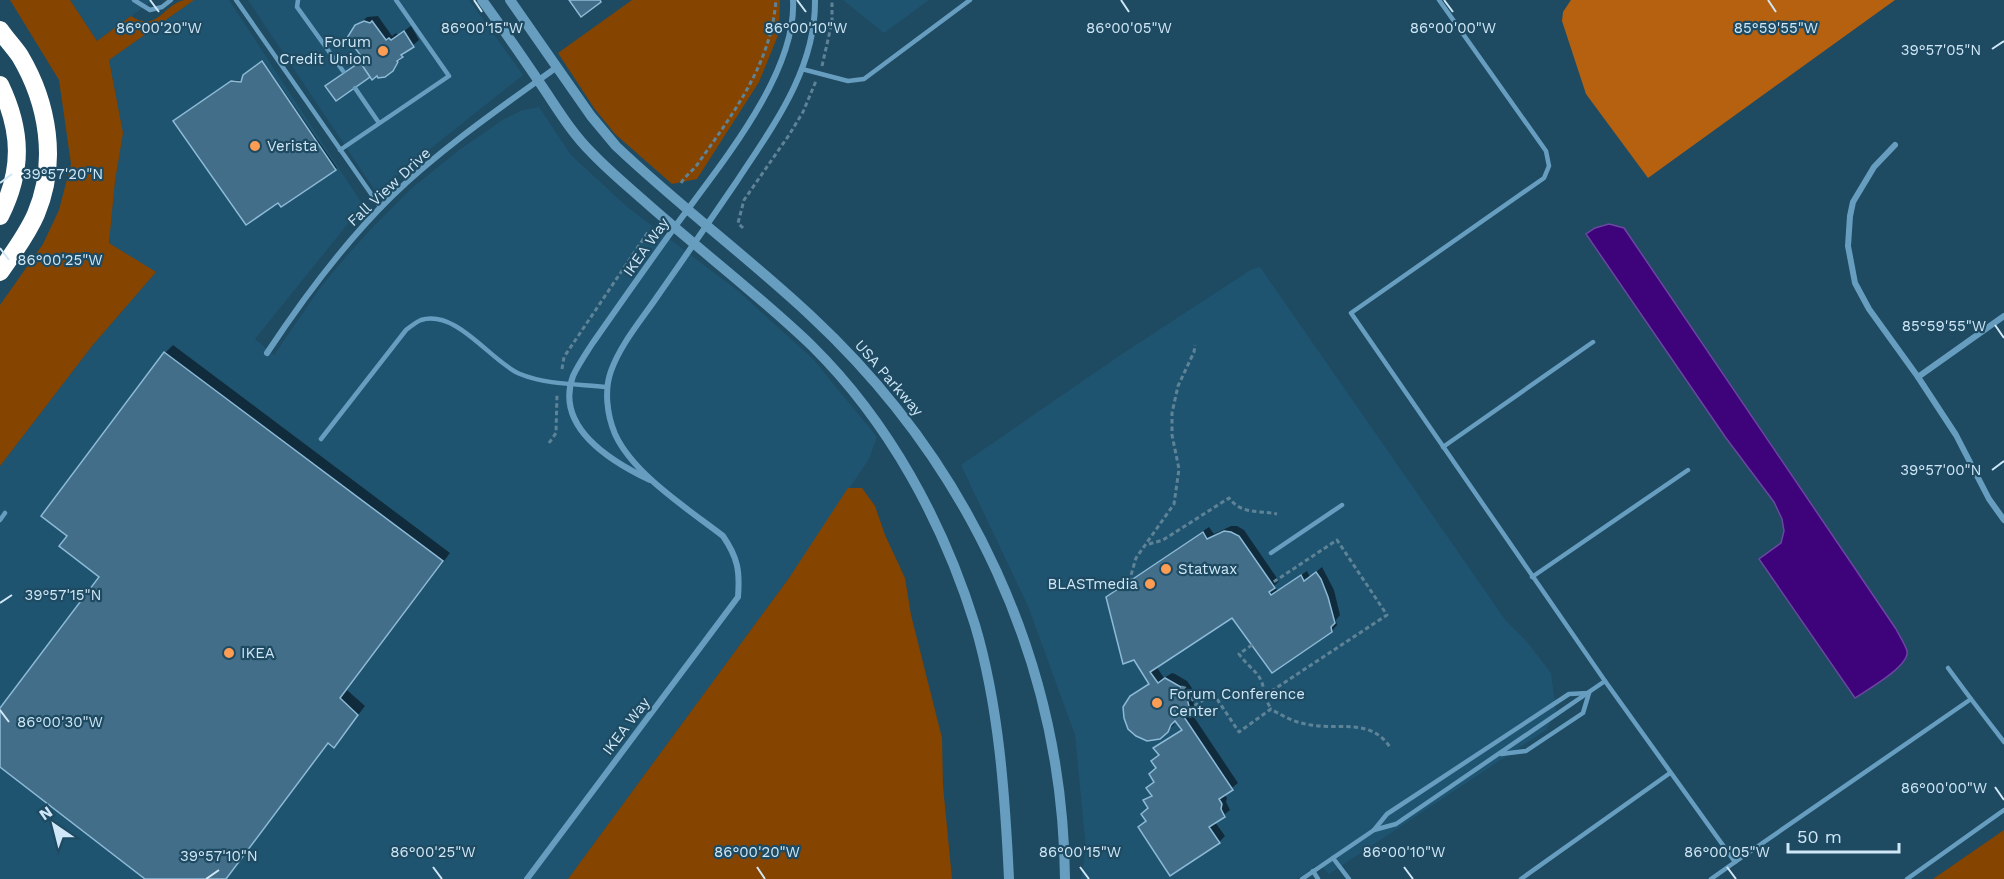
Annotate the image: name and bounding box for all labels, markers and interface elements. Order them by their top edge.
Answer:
text: 86°00'20"W [116,19,202,37]
text: 86°00'15"W [441,19,523,37]
text: 86°00'10"W [764,19,848,37]
text: 86°00'05"W [1086,19,1172,37]
text: 86°00'00"W [1410,19,1496,37]
text: 85°59'55"W [1734,19,1818,37]
place label: Forum Credit Union [279,33,371,68]
text: 39°57'05"N [1901,41,1981,59]
marker: Forum Credit Union [376,44,390,58]
place label: Verista [267,137,318,155]
marker: Verista [248,139,262,153]
street label: Fall View Drive [344,144,434,230]
text: 39°57'20"N [23,165,103,183]
street label: IKEA Way [619,214,673,280]
text: 86°00'25"W [17,251,103,269]
text: 85°59'55"W [1902,317,1986,335]
street label: USA Parkway [851,336,927,420]
text: 39°57'00"N [1900,461,1982,479]
place label: Statwax [1178,560,1237,578]
marker: Statwax [1159,562,1173,576]
place label: BLASTmedia [1047,575,1139,593]
marker: BLASTmedia [1143,577,1157,591]
text: 39°57'15"N [24,586,102,604]
place label: IKEA [241,644,275,662]
marker: IKEA [222,646,236,660]
place label: Forum Conference Center [1169,685,1305,720]
street label: IKEA Way [598,693,654,758]
marker: Forum Conference Center [1150,696,1164,710]
text: 86°00'30"W [17,713,103,731]
text: 86°00'00"W [1901,779,1987,797]
north arrow [24,795,84,855]
text: N [35,802,56,824]
scale bar [1788,816,1899,854]
text: 50 m [1797,826,1842,847]
text: 86°00'25"W [390,843,476,861]
text: 86°00'20"W [714,843,800,861]
text: 86°00'15"W [1039,843,1121,861]
text: 86°00'10"W [1362,843,1446,861]
text: 86°00'05"W [1684,843,1770,861]
text: 39°57'10"N [180,847,258,865]

